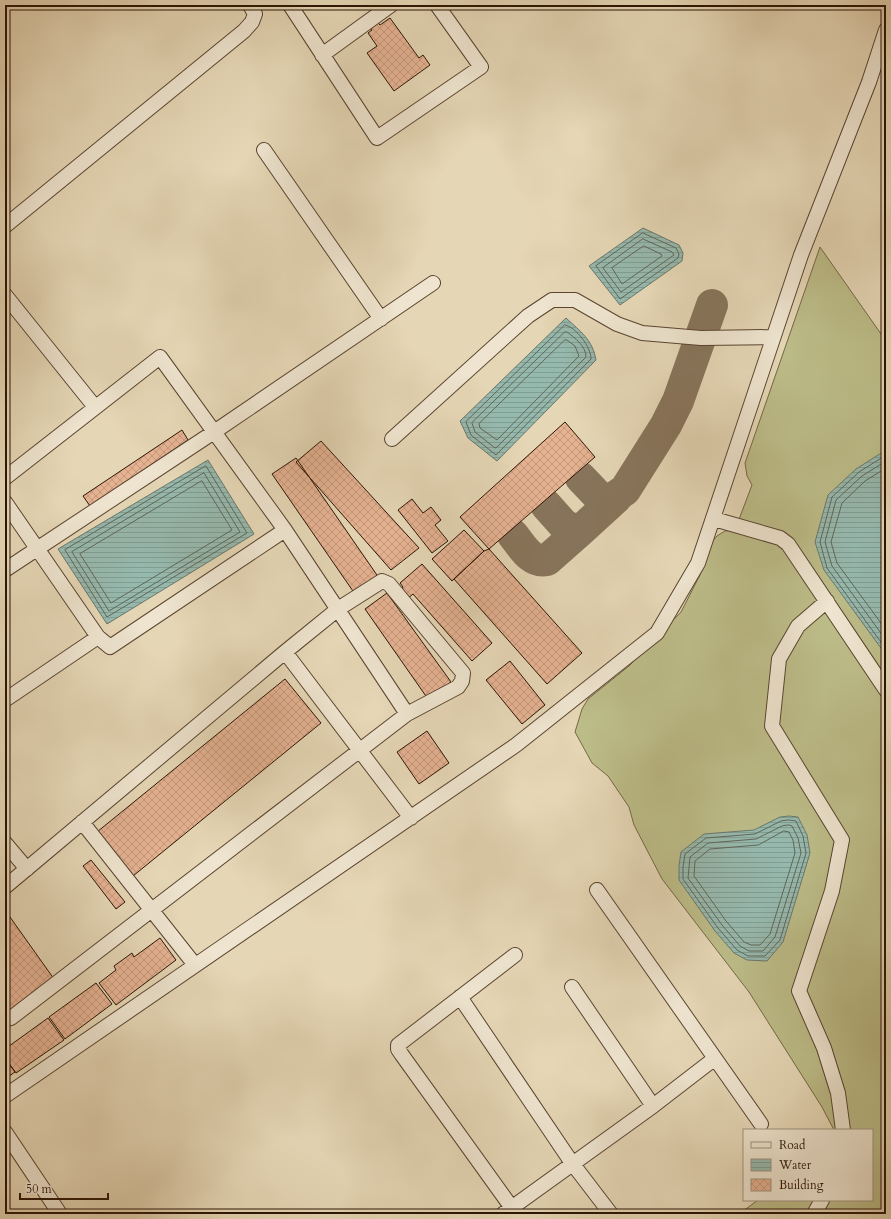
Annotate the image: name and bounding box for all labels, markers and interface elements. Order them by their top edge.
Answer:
legend [743,1129,873,1201]
text: Road [779,1137,806,1153]
text: Water [778,1157,812,1173]
scale bar [20,1175,108,1201]
text: Building [779,1177,824,1193]
text: 50 m [26,1181,53,1197]

